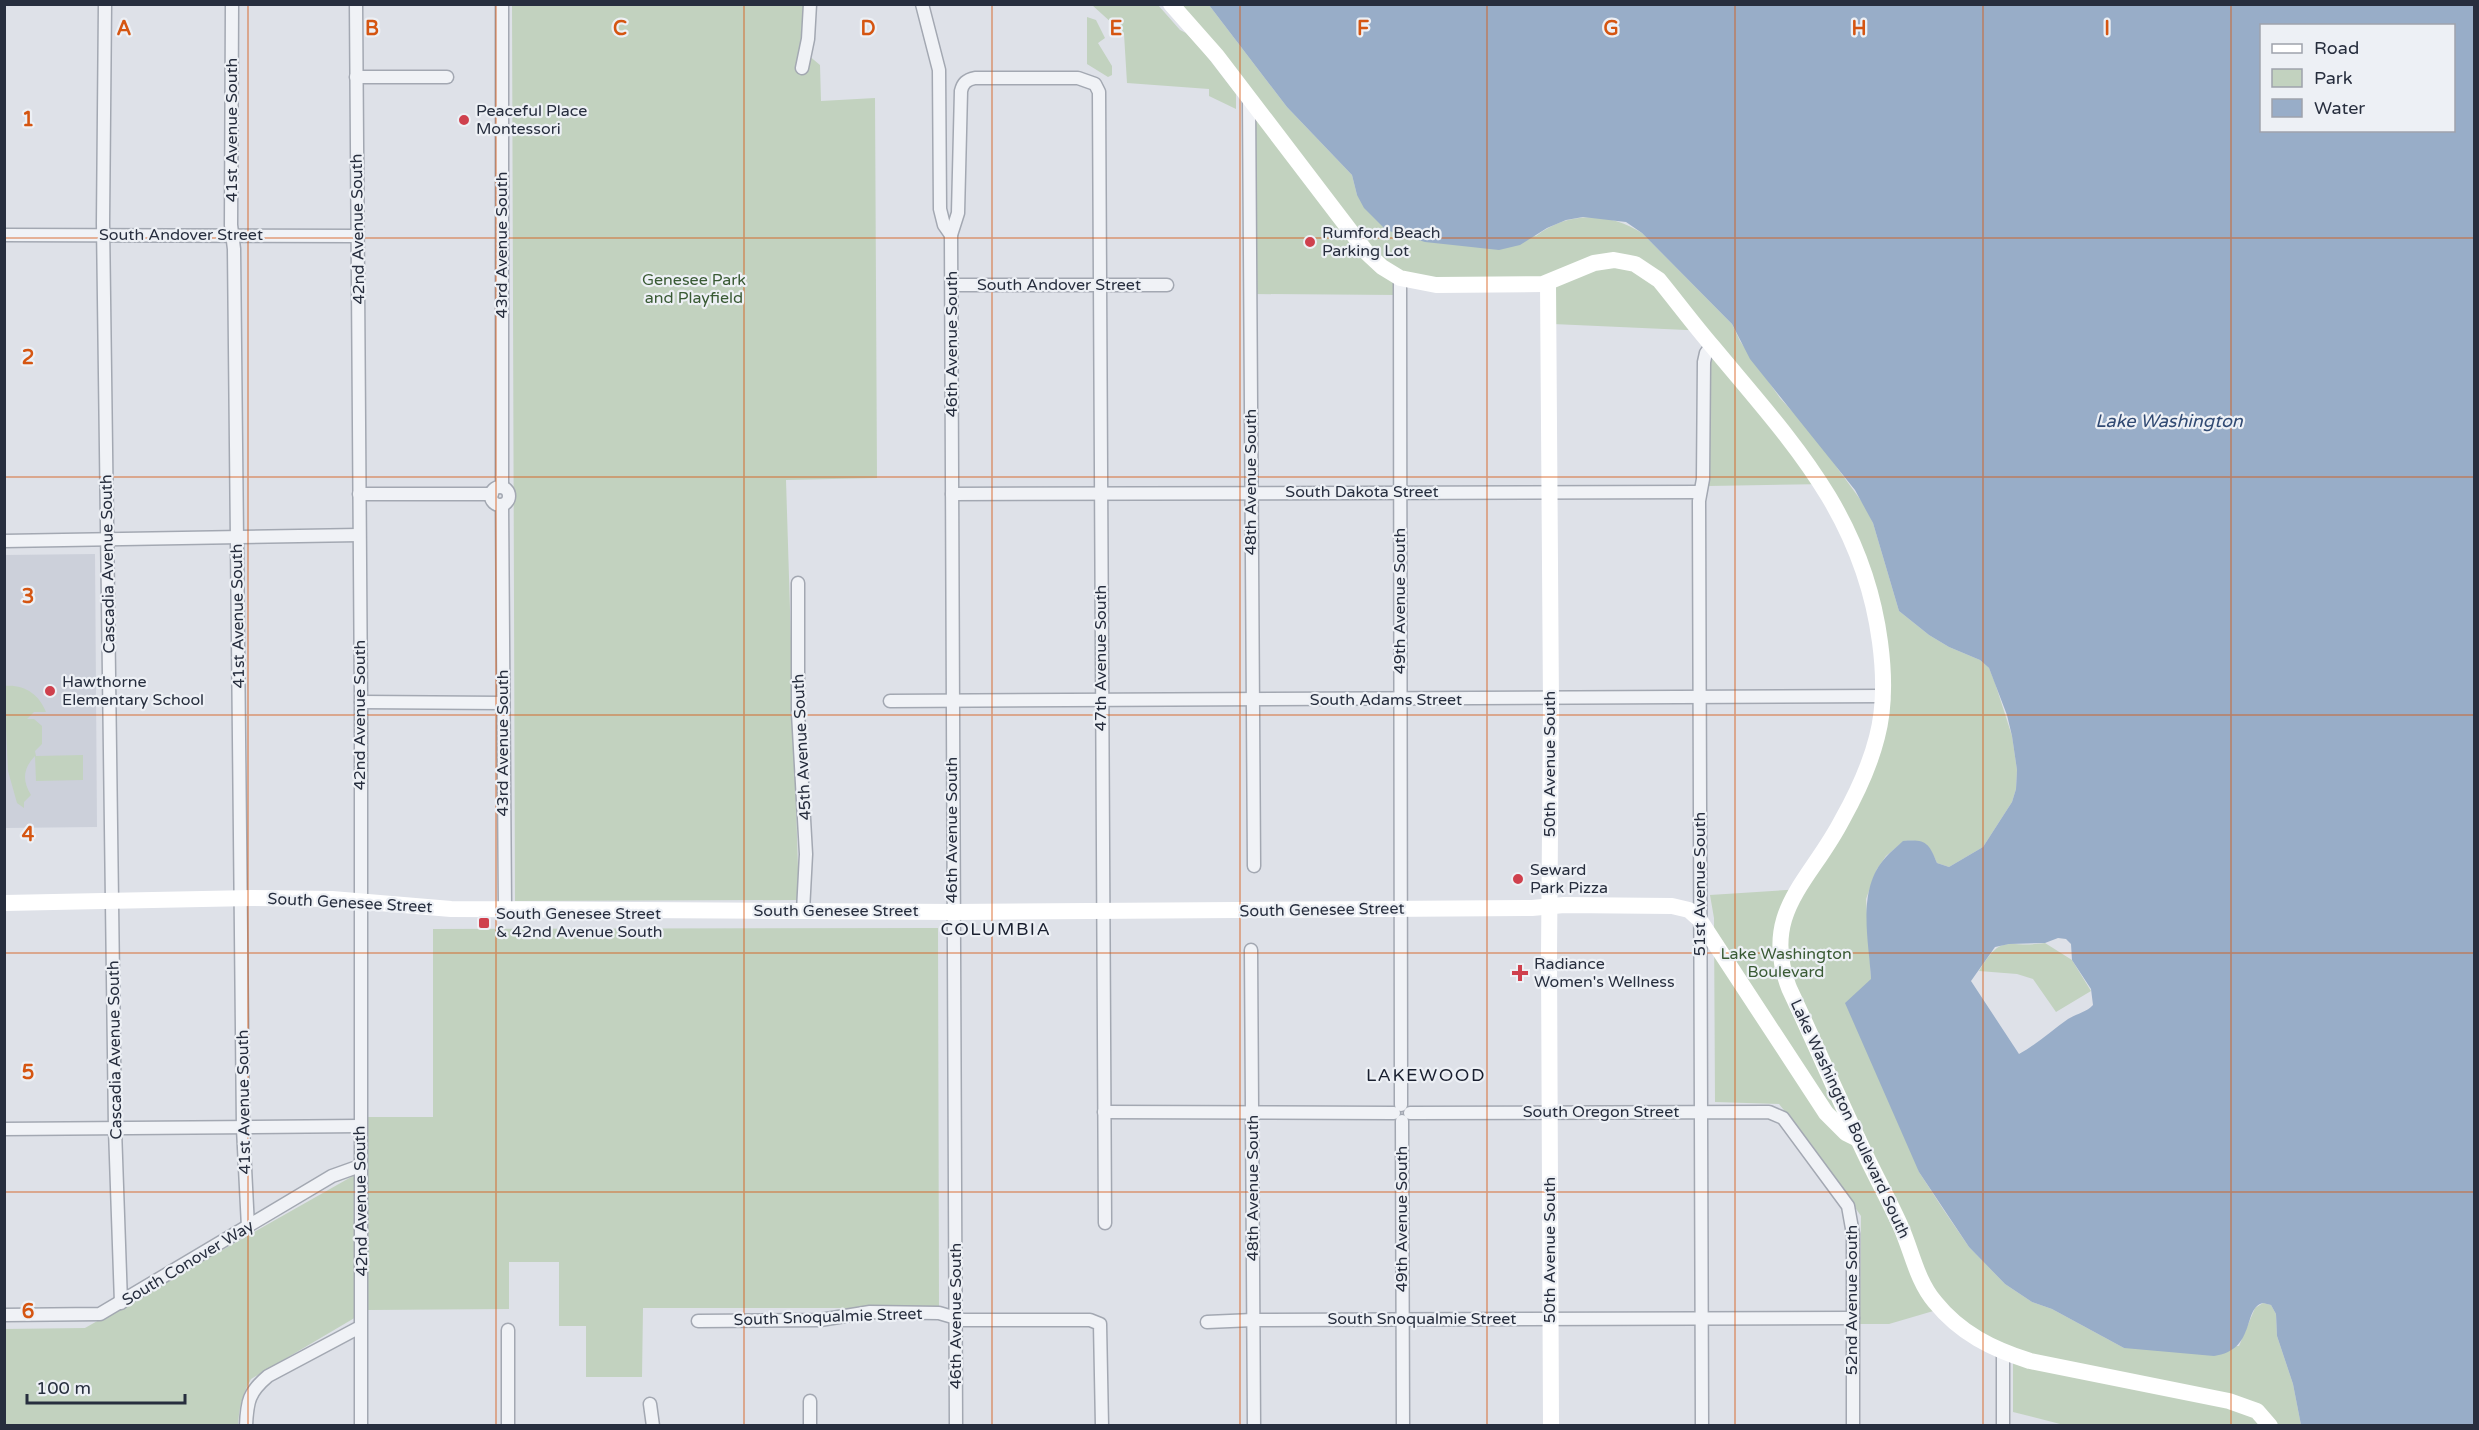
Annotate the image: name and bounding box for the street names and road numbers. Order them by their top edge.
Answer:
street label: 41st Avenue South [222,58,242,202]
street label: 42nd Avenue South [347,153,369,305]
street label: 43rd Avenue South [492,172,512,318]
street label: South Andover Street [99,225,263,245]
street label: 46th Avenue South [942,271,962,417]
street label: South Andover Street [977,275,1141,295]
street label: 48th Avenue South [1241,409,1261,555]
street label: Cascadia Avenue South [96,474,120,654]
street label: South Dakota Street [1285,482,1439,502]
street label: 49th Avenue South [1390,528,1410,674]
street label: 41st Avenue South [227,544,249,688]
street label: 47th Avenue South [1091,585,1111,731]
street label: 42nd Avenue South [350,640,370,790]
street label: 43rd Avenue South [493,670,513,816]
street label: 45th Avenue South [788,673,816,821]
street label: South Adams Street [1310,690,1462,710]
street label: 50th Avenue South [1540,691,1560,837]
street label: 46th Avenue South [942,757,962,903]
street label: 51st Avenue South [1690,812,1710,956]
street label: South Genesee Street [267,889,433,917]
street label: South Genesee Street [1239,899,1405,921]
street label: South Genesee Street [754,901,919,921]
street label: Cascadia Avenue South [103,960,127,1140]
street label: Lake Washington Boulevard South [1786,996,1914,1242]
street label: 41st Avenue South [233,1030,255,1174]
street label: South Oregon Street [1523,1102,1679,1122]
street label: 48th Avenue South [1243,1115,1263,1261]
street label: 42nd Avenue South [350,1125,372,1277]
street label: 49th Avenue South [1392,1146,1412,1292]
street label: 50th Avenue South [1540,1177,1560,1323]
street label: South Conover Way [119,1216,258,1310]
street label: 52nd Avenue South [1842,1225,1862,1375]
street label: 46th Avenue South [946,1243,966,1389]
street label: South Snoqualmie Street [733,1304,923,1330]
street label: South Snoqualmie Street [1328,1309,1516,1329]

